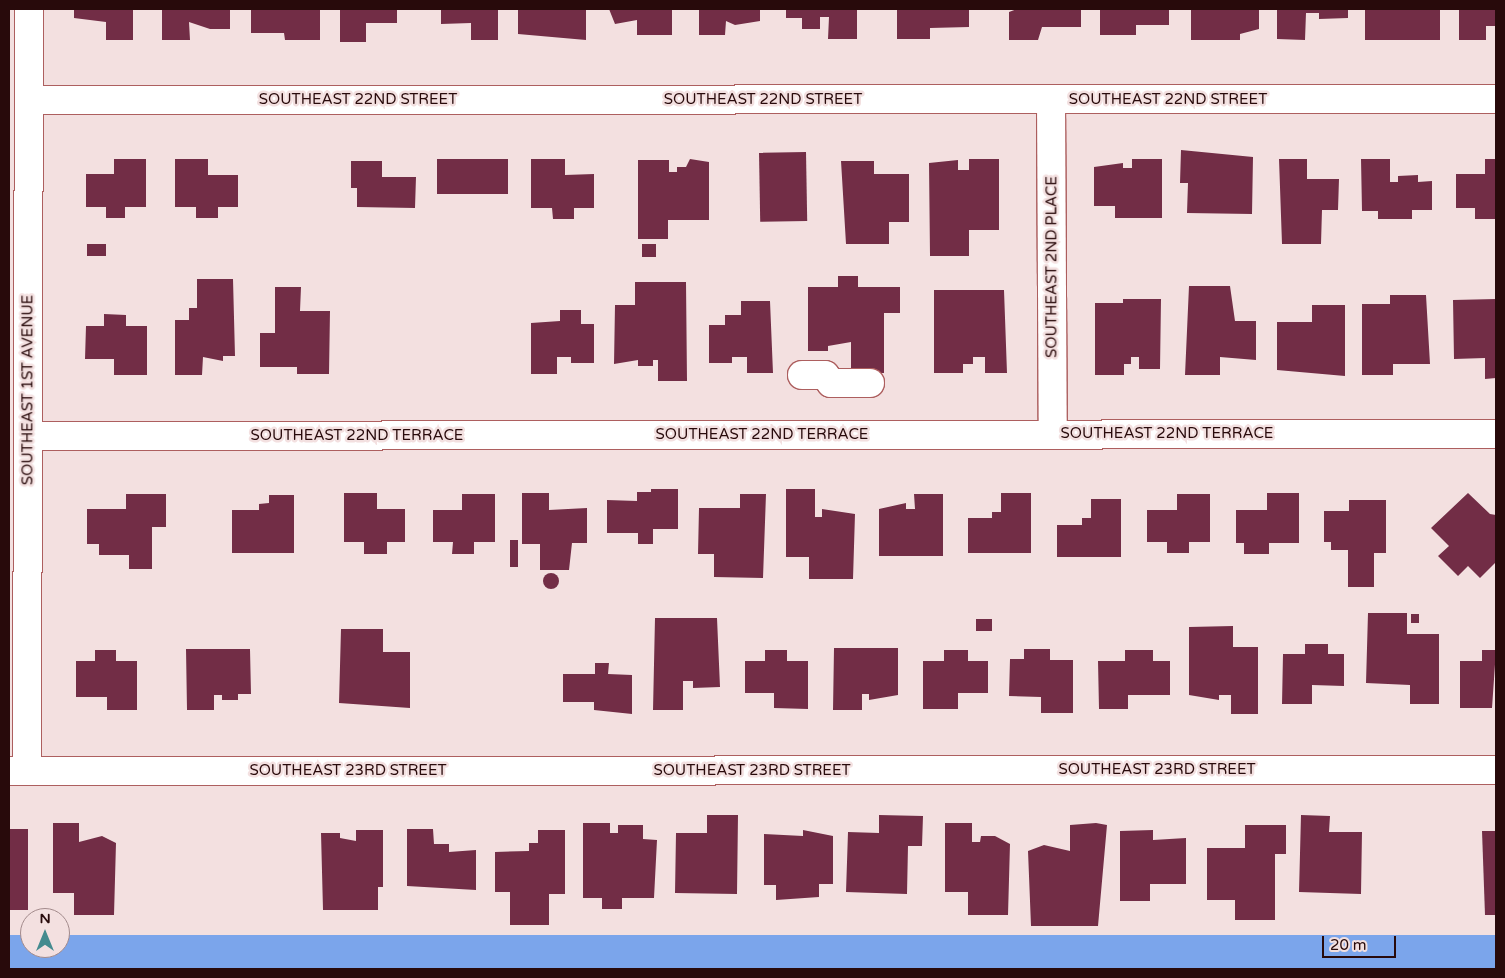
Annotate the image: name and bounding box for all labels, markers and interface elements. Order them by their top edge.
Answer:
street label: SOUTHEAST 22ND STREET [259,91,457,109]
street label: SOUTHEAST 22ND STREET [664,91,862,109]
street label: SOUTHEAST 22ND STREET [1069,91,1267,109]
street label: SOUTHEAST 2ND PLACE [1043,176,1061,358]
street label: SOUTHEAST 1ST AVENUE [19,295,37,485]
street label: SOUTHEAST 22ND TERRACE [1061,425,1273,443]
street label: SOUTHEAST 22ND TERRACE [656,426,868,444]
street label: SOUTHEAST 22ND TERRACE [251,427,463,445]
street label: SOUTHEAST 23RD STREET [1058,761,1256,779]
street label: SOUTHEAST 23RD STREET [249,762,447,780]
street label: SOUTHEAST 23RD STREET [653,762,851,780]
north arrow [20,908,70,958]
text: N [39,910,51,927]
scale bar [1325,926,1399,958]
text: 20 m [1330,936,1367,954]

